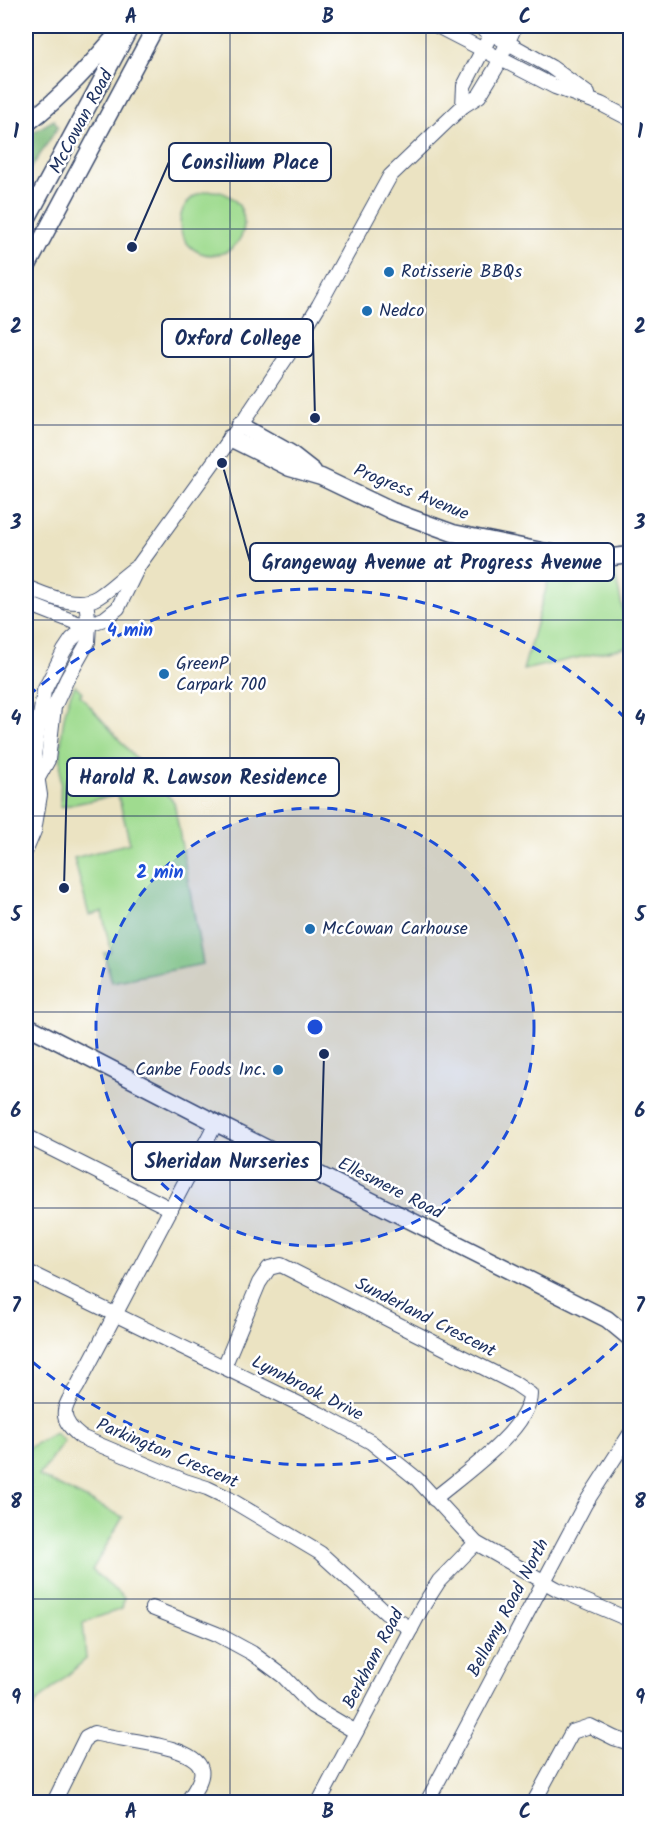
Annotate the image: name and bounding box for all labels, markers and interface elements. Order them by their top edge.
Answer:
text: A [125,2,137,34]
text: B [322,2,334,34]
text: C [519,2,531,34]
street label: McCowan Road [42,64,122,179]
text: 1 [13,117,19,149]
text: 1 [637,117,643,149]
callout: Consilium Place [169,143,331,181]
text: Consilium Place [181,148,319,180]
place label: Rotisserie BBQs [401,258,522,287]
marker: Rotisserie BBQs [382,265,396,279]
place label: Nedco [379,297,424,326]
marker: Nedco [360,304,374,318]
text: 2 [10,312,22,344]
text: 2 [634,312,646,344]
callout: Oxford College [162,319,313,357]
text: Oxford College [175,324,302,356]
street label: Progress Avenue [349,457,473,529]
text: 3 [10,508,22,540]
text: 3 [634,508,646,540]
callout: Grangeway Avenue at Progress Avenue [250,543,614,581]
text: Grangeway Avenue at Progress Avenue [262,548,602,580]
text: 4 min [107,617,153,646]
place label: GreenP Carpark 700 [176,650,266,700]
marker: GreenP Carpark 700 [157,667,171,681]
text: 4 [11,704,22,736]
text: 4 [635,704,646,736]
callout: Harold R. Lawson Residence [67,758,339,796]
text: Harold R. Lawson Residence [79,763,327,795]
text: 2 min [137,859,183,888]
text: 5 [10,900,23,932]
text: 5 [634,900,647,932]
place label: McCowan Carhouse [322,915,468,944]
marker: McCowan Carhouse [303,922,317,936]
centre of rings [305,1017,325,1037]
place label: Canbe Foods Inc. [135,1056,266,1085]
marker: Canbe Foods Inc. [271,1063,285,1077]
text: 6 [11,1096,22,1128]
text: 6 [635,1096,646,1128]
callout: Sheridan Nurseries [132,1142,321,1180]
text: Sheridan Nurseries [145,1147,310,1179]
street label: Ellesmere Road [332,1150,449,1228]
street label: Sunderland Crescent [350,1270,501,1366]
text: 7 [11,1291,21,1323]
text: 7 [635,1291,645,1323]
street label: Lynnbrook Drive [246,1348,368,1430]
street label: Parkington Crescent [91,1411,244,1497]
text: 8 [10,1487,22,1519]
text: 8 [634,1487,646,1519]
street label: Bellamy Road North [460,1534,558,1682]
street label: Berkham Road [335,1603,413,1714]
text: 9 [11,1683,21,1715]
text: 9 [635,1683,645,1715]
text: A [125,1797,137,1828]
text: B [322,1797,334,1828]
text: C [519,1797,531,1828]

